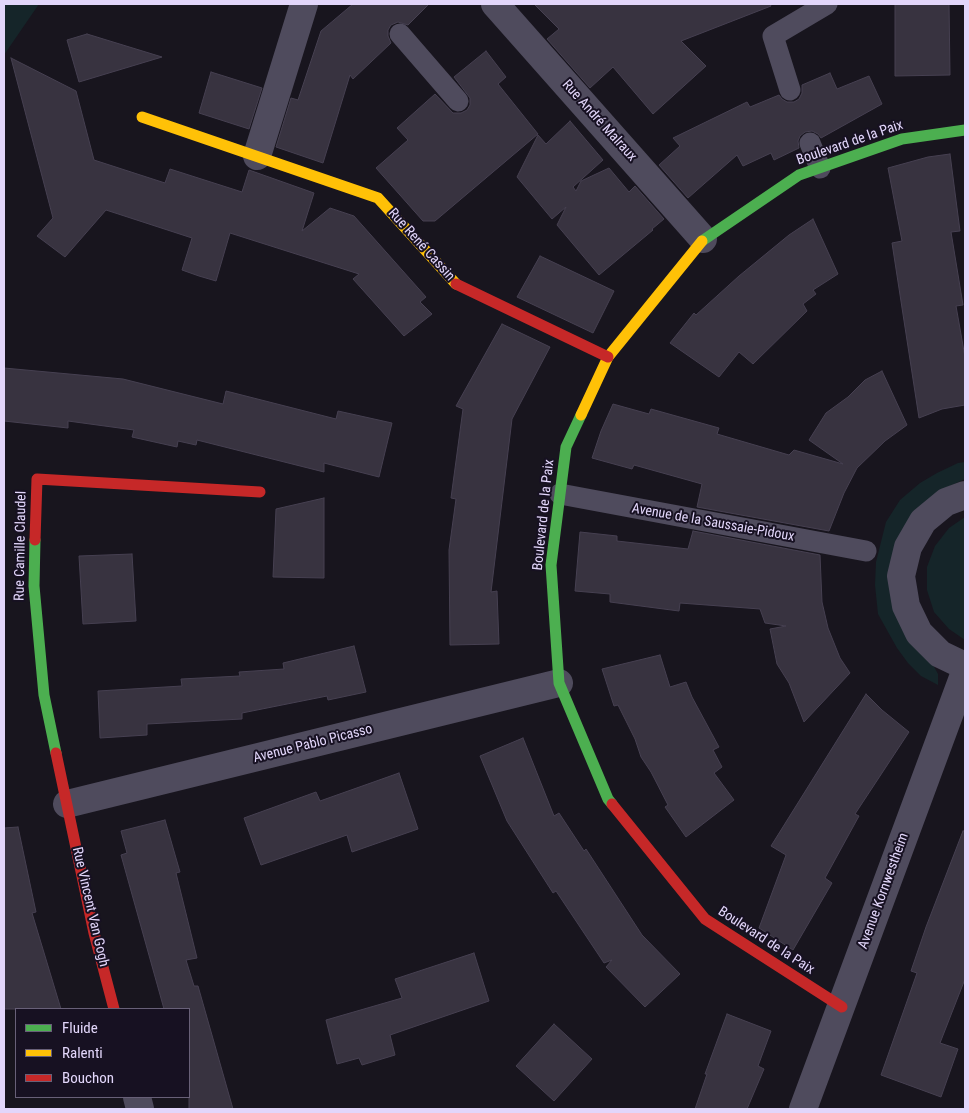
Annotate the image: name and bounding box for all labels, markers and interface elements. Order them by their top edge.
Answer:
street label: Rue André Malraux [558,77,640,165]
street label: Boulevard de la Paix [795,117,905,169]
street label: Rue René Cassin [384,205,458,285]
street label: Boulevard de la Paix [530,459,558,571]
street label: Rue Camille Claudel [12,491,30,601]
street label: Avenue de la Saussaie-Pidoux [630,500,796,546]
street label: Avenue Pablo Picasso [252,721,374,767]
street label: Avenue Kornwestheim [855,831,913,951]
street label: Rue Vincent Van Gogh [68,846,112,968]
street label: Boulevard de la Paix [715,904,817,978]
legend [15,1008,190,1098]
text: Fluide [62,1019,98,1037]
text: Ralenti [62,1044,103,1062]
text: Bouchon [62,1069,114,1087]

